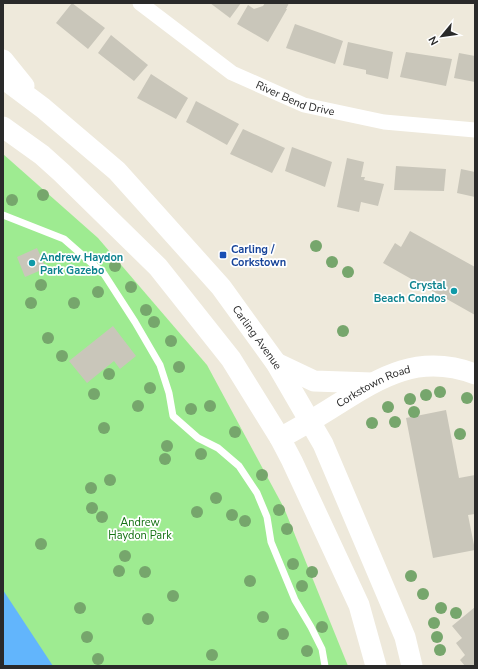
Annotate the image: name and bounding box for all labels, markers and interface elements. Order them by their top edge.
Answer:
north arrow [422,16,462,56]
text: N [425,33,442,48]
street label: River Bend Drive [253,77,336,119]
place label: Carling / Corkstown [231,242,286,270]
place label: Andrew Haydon Park Gazebo [40,250,123,278]
marker: Carling / Corkstown [218,250,228,260]
marker: Andrew Haydon Park Gazebo [27,258,37,268]
place label: Crystal Beach Condos [374,278,446,306]
marker: Crystal Beach Condos [449,286,459,296]
street label: Carling Avenue [229,302,286,372]
street label: Corkstown Road [333,361,412,411]
park label: Andrew Haydon Park [108,515,172,543]

